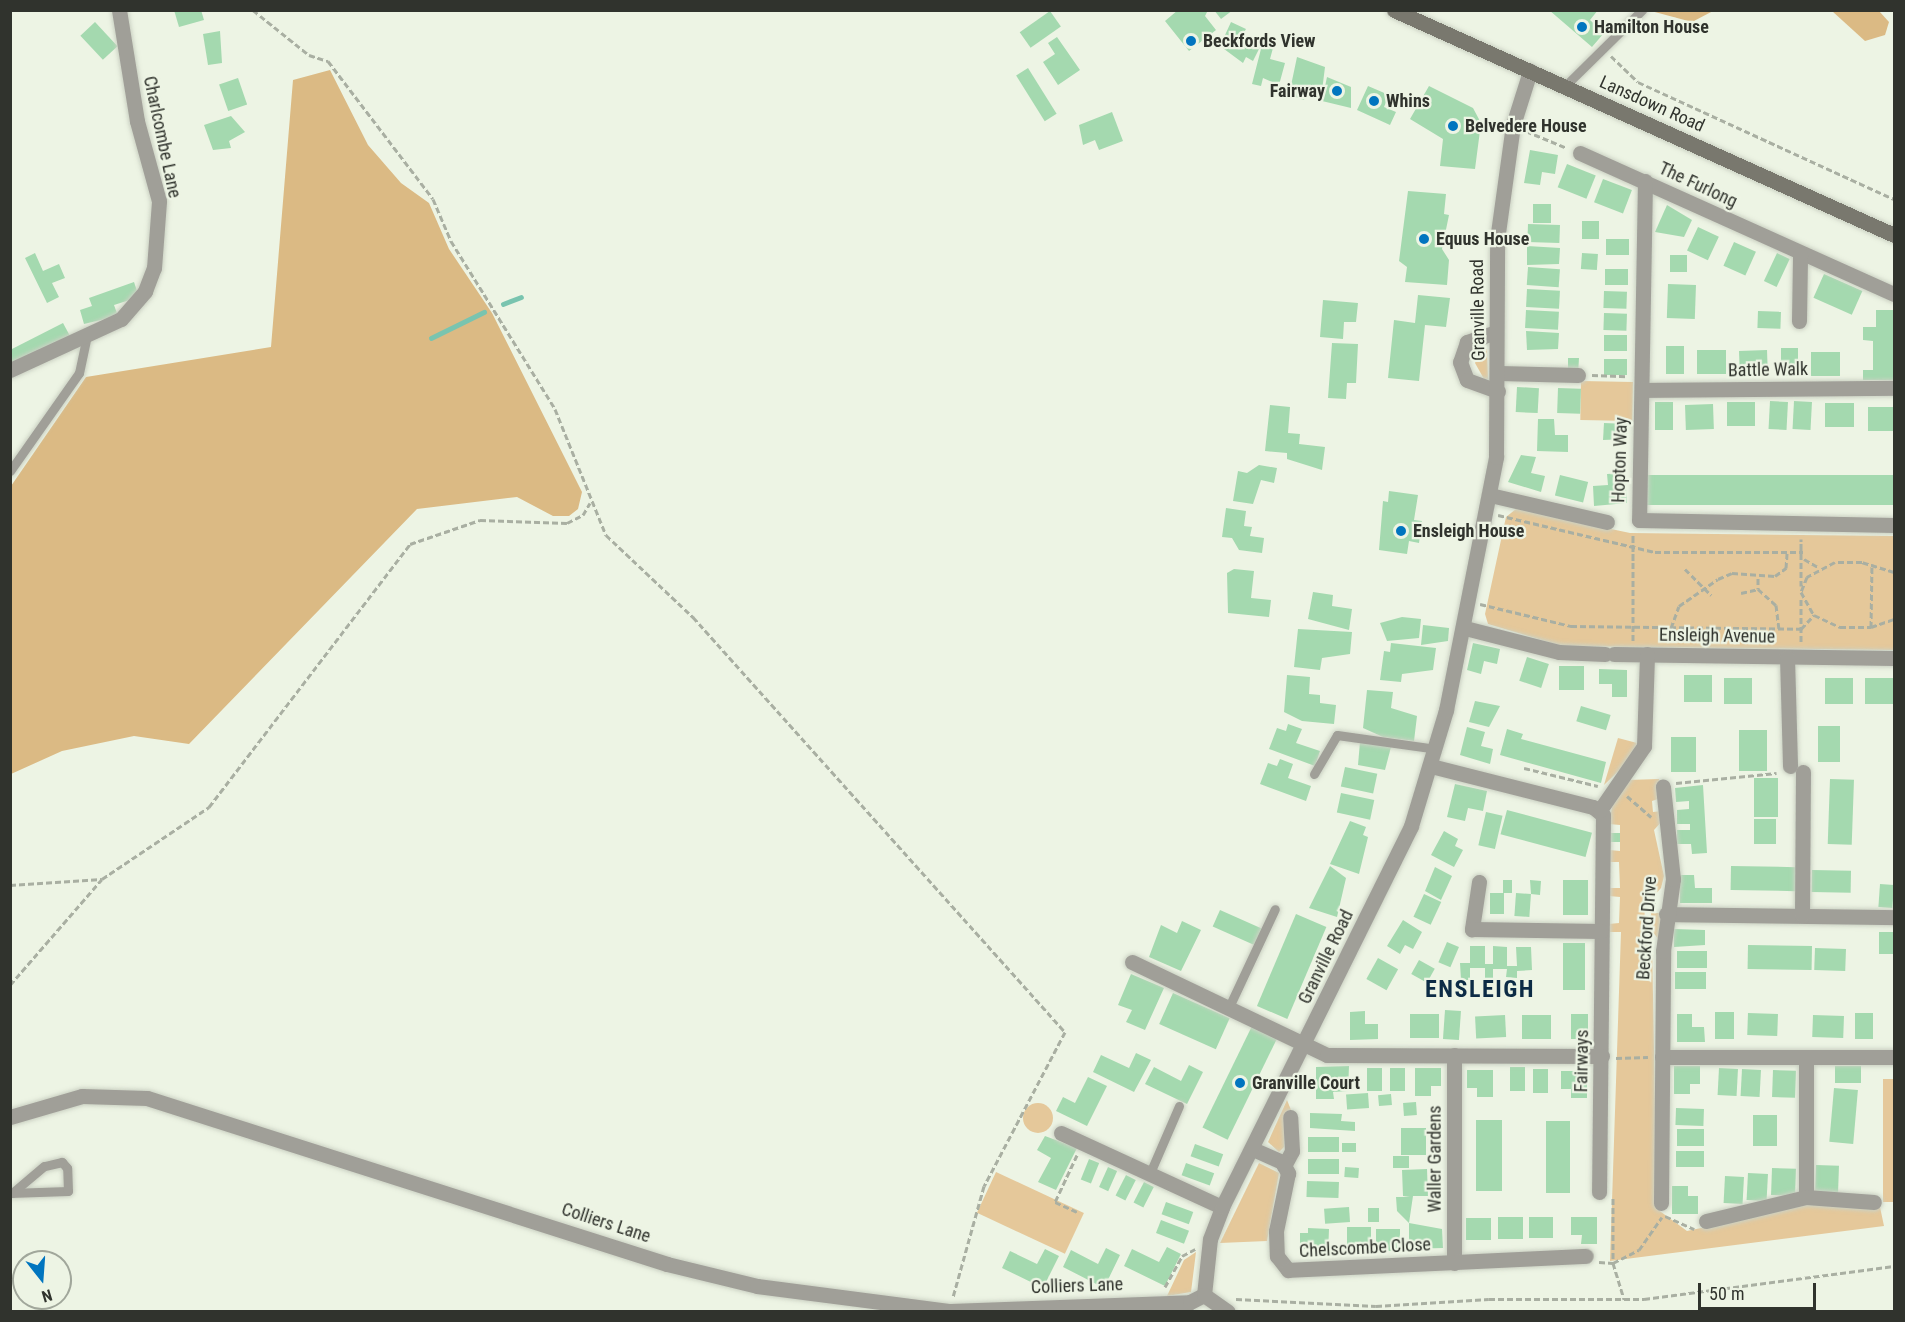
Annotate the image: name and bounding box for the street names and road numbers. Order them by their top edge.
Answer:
street label: Lansdown Road [1596,71,1708,137]
street label: Charlcombe Lane [139,74,185,200]
street label: The Furlong [1655,157,1741,213]
street label: Granville Road [1466,259,1490,361]
street label: Battle Walk [1728,359,1808,381]
street label: Hopton Way [1608,417,1632,503]
street label: Ensleigh Avenue [1659,624,1775,648]
street label: Beckford Drive [1633,876,1661,980]
street label: Granville Road [1294,906,1358,1008]
street label: Fairways [1571,1029,1593,1093]
street label: Waller Gardens [1424,1105,1446,1213]
street label: Colliers Lane [559,1198,653,1248]
street label: Chelscombe Close [1299,1234,1431,1262]
street label: Colliers Lane [1031,1274,1123,1298]

